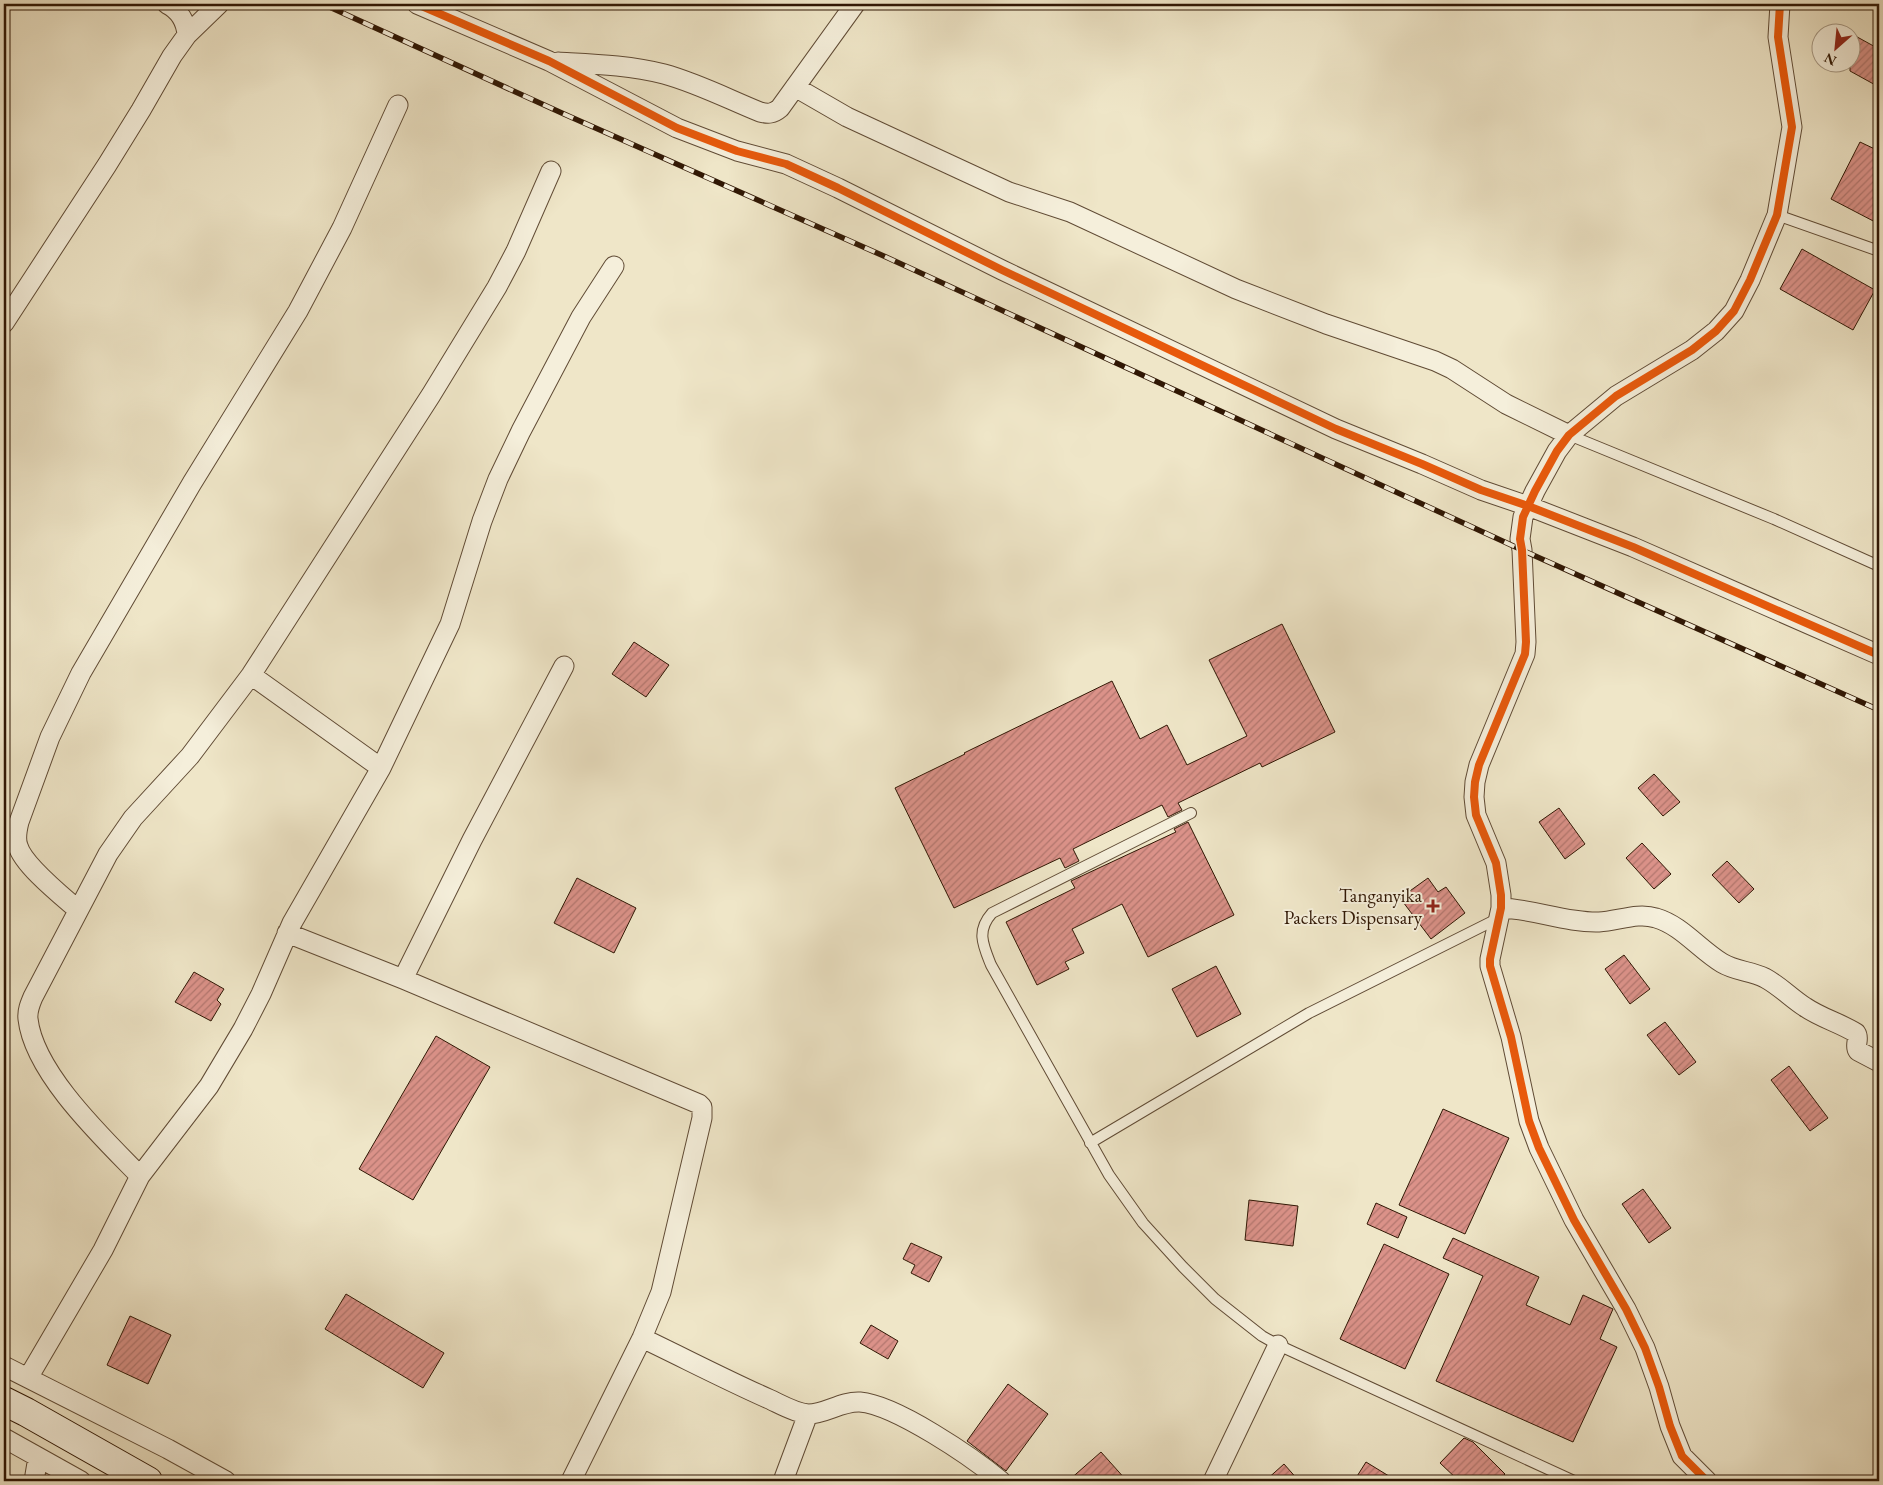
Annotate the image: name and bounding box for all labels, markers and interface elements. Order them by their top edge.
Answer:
north arrow [1810,22,1860,72]
text: N [1820,49,1839,70]
place label: Tanganyika Packers Dispensary [1284,883,1423,930]
marker: Tanganyika Packers Dispensary [1426,899,1440,913]

